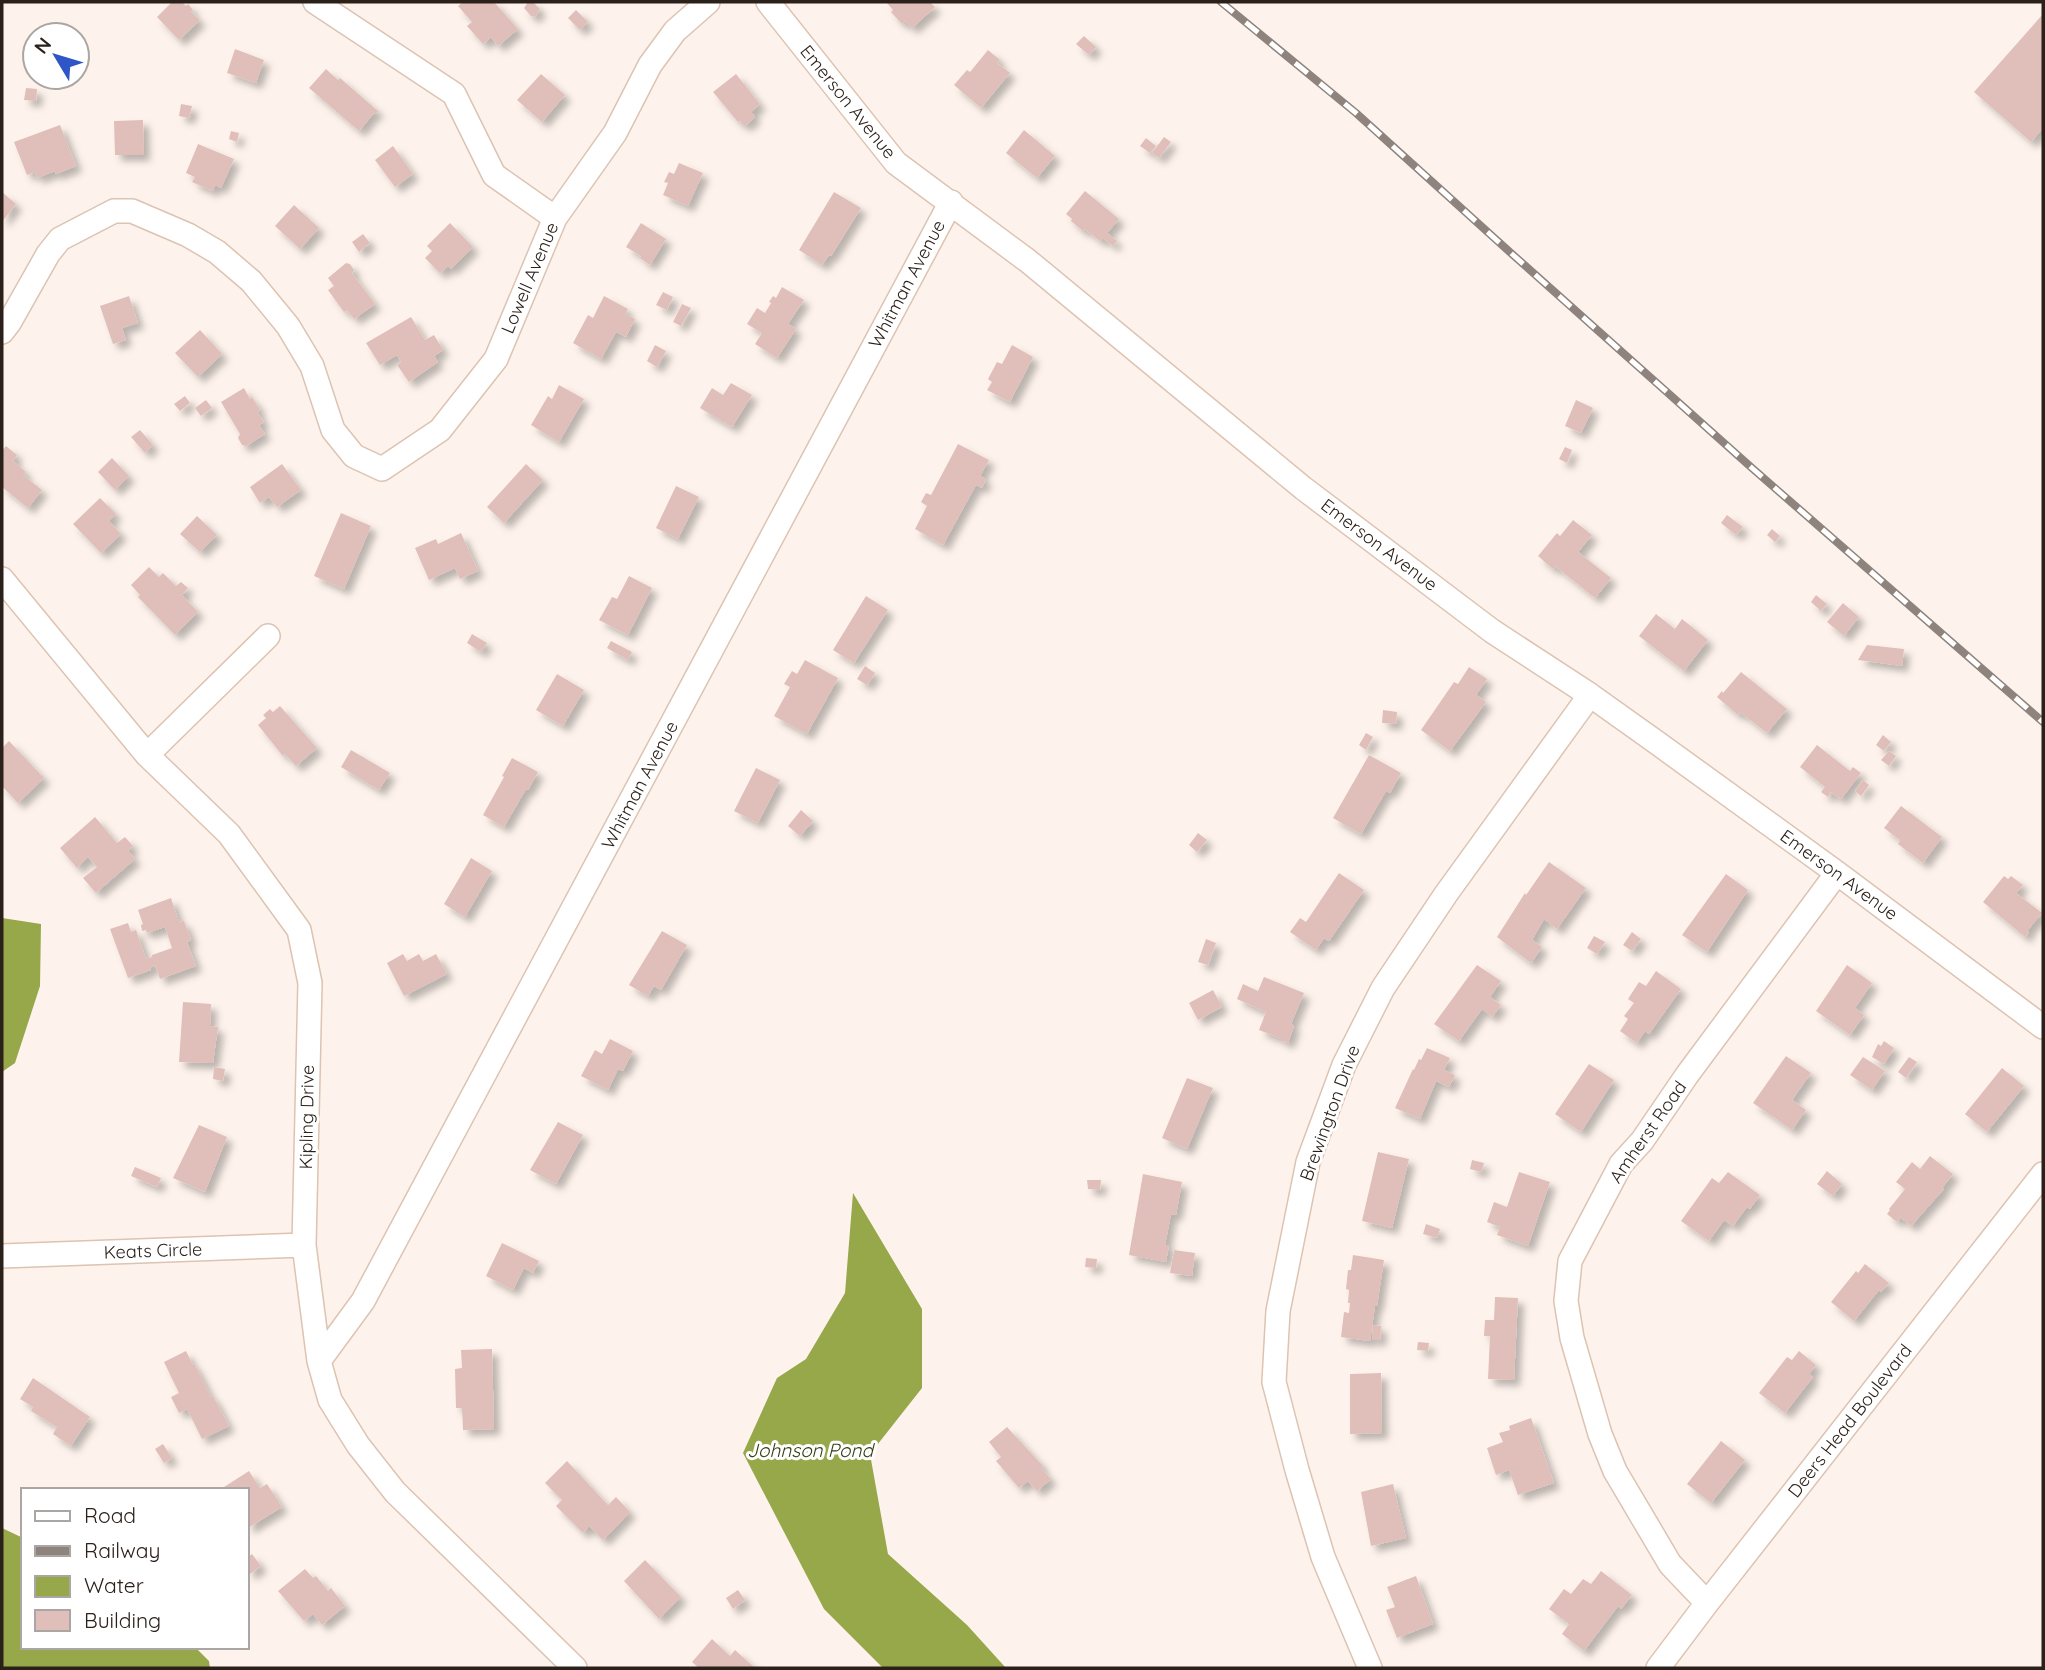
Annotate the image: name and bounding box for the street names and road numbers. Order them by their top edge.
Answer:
street label: Emerson Avenue [795,40,901,163]
street label: Whitman Avenue [863,216,950,352]
street label: Lowell Avenue [496,219,563,337]
street label: Emerson Avenue [1317,493,1442,596]
street label: Whitman Avenue [596,717,683,853]
street label: Emerson Avenue [1776,824,1903,925]
street label: Brewington Drive [1294,1042,1365,1184]
street label: Kipling Drive [294,1064,319,1170]
street label: Amherst Road [1604,1076,1691,1187]
street label: Keats Circle [103,1237,203,1264]
street label: Deers Head Boulevard [1783,1339,1917,1502]

